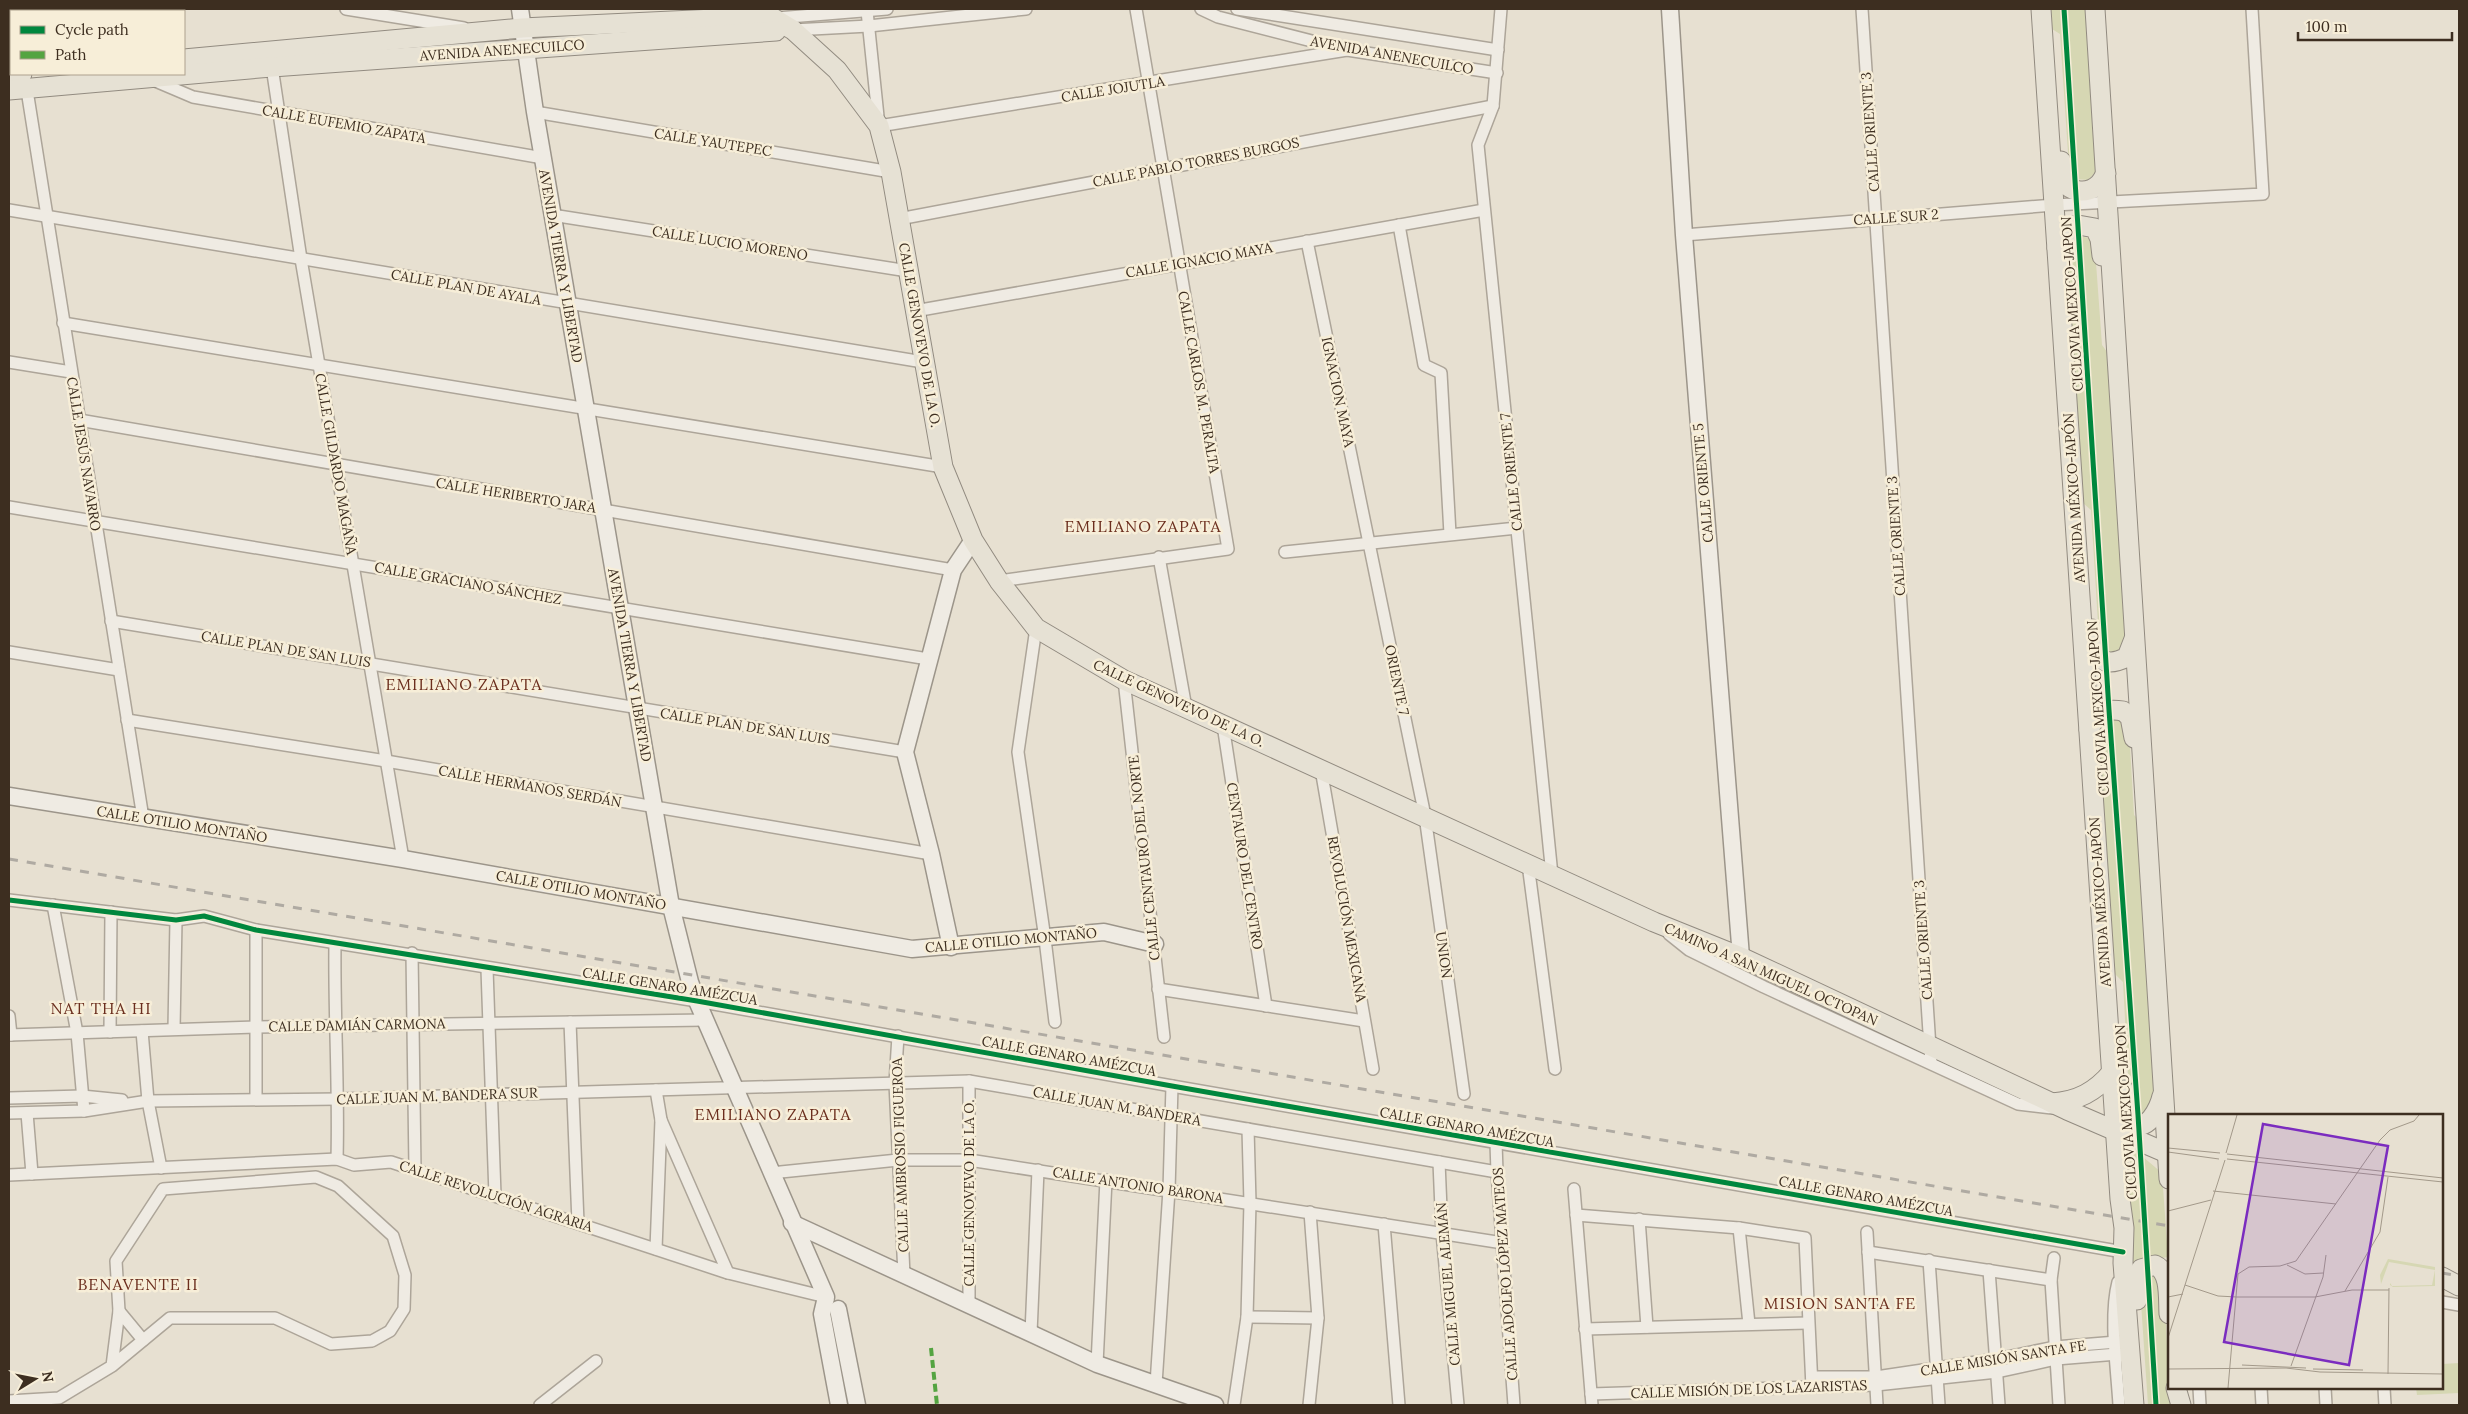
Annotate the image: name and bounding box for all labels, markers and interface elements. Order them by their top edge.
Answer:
legend [10,10,185,75]
scale bar [2298,10,2452,42]
text: 100 m [2306,17,2347,36]
text: Cycle path [55,20,129,39]
street label: AVENIDA ANENECUILCO [1308,32,1475,78]
street label: AVENIDA ANENECUILCO [418,35,585,65]
text: Path [55,45,86,64]
street label: CALLE ORIENTE 3 [1857,71,1883,192]
street label: CALLE JOJUTLA [1060,72,1166,106]
street label: CALLE EUFEMIO ZAPATA [261,101,427,147]
street label: CALLE YAUTEPEC [653,124,773,160]
street label: CALLE PABLO TORRES BURGOS [1091,133,1301,191]
street label: AVENIDA TIERRA Y LIBERTAD [535,167,587,364]
street label: CALLE SUR 2 [1853,205,1939,229]
street label: CICLOVIA MEXICO-JAPON [2057,216,2087,392]
street label: CALLE LUCIO MORENO [651,222,809,264]
street label: CALLE IGNACIO MAYA [1124,238,1274,282]
street label: CALLE GENOVEVO DE LA O. [895,241,945,429]
street label: CALLE PLAN DE AYALA [390,265,543,309]
street label: CALLE CARLOS M. PERALTA [1174,289,1224,475]
street label: IGNACION MAYA [1317,335,1359,449]
street label: CALLE GILDARDO MAGAÑA [311,372,361,556]
street label: CALLE JESÚS NAVARRO [63,376,105,532]
street label: CALLE ORIENTE 7 [1496,412,1526,532]
street label: AVENIDA MÉXICO-JAPÓN [2059,412,2089,585]
street label: CALLE ORIENTE 5 [1689,423,1717,543]
street label: CALLE HERIBERTO JARA [435,473,598,517]
street label: CALLE ORIENTE 3 [1883,475,1909,596]
district label: EMILIANO ZAPATA [1064,516,1222,536]
street label: CALLE GRACIANO SÁNCHEZ [373,558,563,608]
street label: AVENIDA TIERRA Y LIBERTAD [604,566,656,763]
street label: CICLOVIA MEXICO-JAPON [2083,620,2113,796]
street label: CALLE PLAN DE SAN LUIS [200,627,372,671]
street label: ORIENTE 7 [1381,643,1413,717]
street label: CALLE GENOVEVO DE LA O. [1090,655,1268,751]
district label: EMILIANO ZAPATA [385,674,543,694]
street label: CALLE PLAN DE SAN LUIS [659,704,831,748]
street label: CALLE CENTAURO DEL NORTE [1124,754,1164,961]
street label: CALLE HERMANOS SERDÁN [437,761,623,811]
street label: CENTAURO DEL CENTRO [1223,781,1267,951]
street label: CALLE OTILIO MONTAÑO [95,802,269,846]
street label: AVENIDA MÉXICO-JAPÓN [2085,816,2115,989]
street label: REVOLUCIÓN MEXICANA [1324,834,1371,1004]
street label: CALLE OTILIO MONTAÑO [494,866,668,914]
street label: CALLE ORIENTE 3 [1910,879,1936,1000]
street label: CAMINO A SAN MIGUEL OCTOPAN [1661,919,1881,1030]
street label: CALLE OTILIO MONTAÑO [924,924,1098,956]
street label: UNION [1432,930,1456,980]
street label: CALLE GENARO AMÉZCUA [581,963,759,1009]
district label: NAT THA HI [50,998,152,1018]
street label: CALLE DAMIÁN CARMONA [268,1014,446,1036]
street label: CICLOVIA MEXICO-JAPON [2111,1024,2141,1200]
street label: CALLE GENARO AMÉZCUA [980,1032,1158,1080]
street label: CALLE AMBROSIO FIGUEROA [888,1057,912,1253]
street label: CALLE JUAN M. BANDERA [1032,1082,1203,1130]
street label: CALLE JUAN M. BANDERA SUR [336,1083,538,1109]
street label: CALLE GENOVEVO DE LA O. [960,1099,978,1287]
street label: CALLE GENARO AMÉZCUA [1378,1103,1556,1151]
district label: EMILIANO ZAPATA [694,1104,852,1124]
inset map [2168,1114,2443,1389]
street label: CALLE REVOLUCIÓN AGRARIA [397,1156,595,1236]
street label: CALLE ANTONIO BARONA [1051,1163,1225,1207]
street label: CALLE ADOLFO LÓPEZ MATEOS [1489,1167,1521,1381]
street label: CALLE GENARO AMÉZCUA [1777,1172,1955,1220]
street label: CALLE MIGUEL ALEMÁN [1432,1201,1464,1366]
district label: BENAVENTE II [77,1274,199,1294]
district label: MISION SANTA FE [1764,1293,1916,1313]
street label: CALLE MISIÓN SANTA FE [1919,1336,2087,1380]
north arrow [10,1354,60,1404]
text: N [38,1370,58,1384]
street label: CALLE MISIÓN DE LOS LAZARISTAS [1630,1376,1868,1402]

